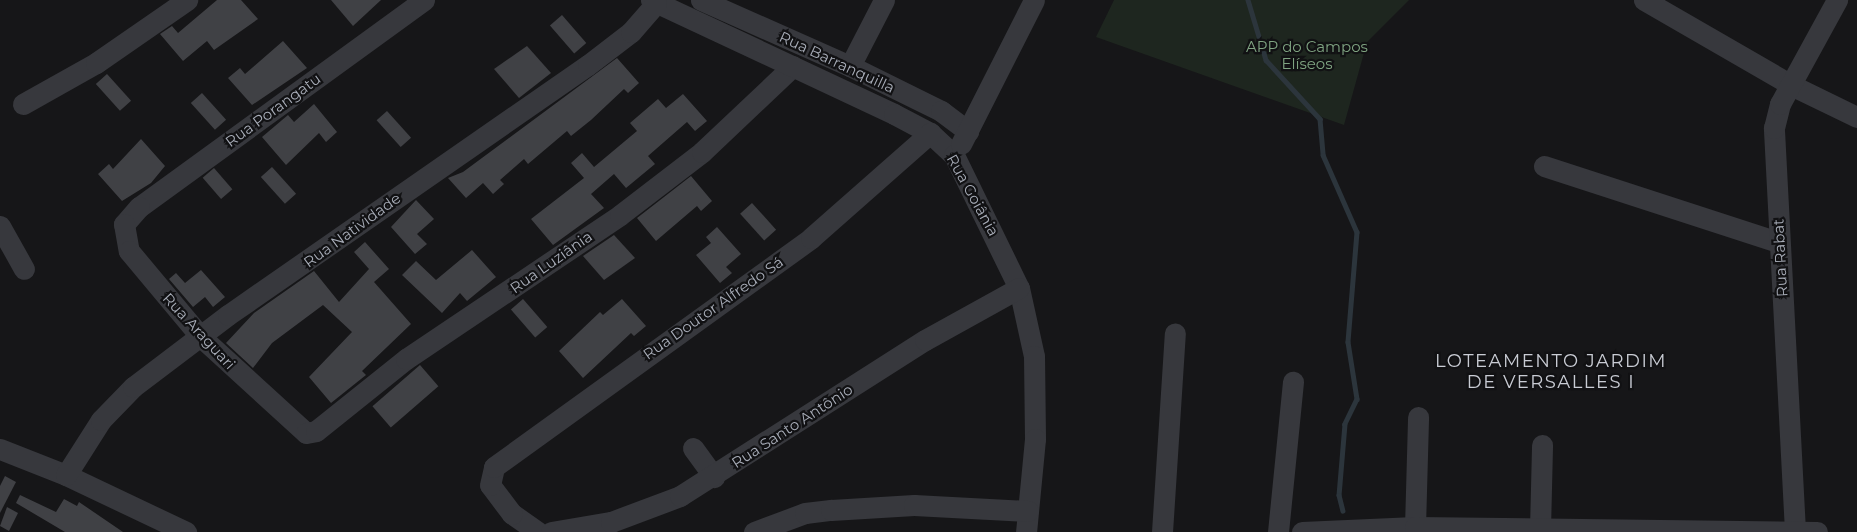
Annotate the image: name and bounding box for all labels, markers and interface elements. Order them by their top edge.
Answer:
street label: Rua Barranquilla [776,27,898,97]
park label: APP do Campos Elíseos [1246,37,1368,72]
street label: Rua Porangatu [222,69,324,151]
street label: Rua Goiânia [943,151,1003,239]
street label: Rua Natividade [300,189,404,271]
street label: Rua Rabat [1769,218,1791,298]
street label: Rua Luziânia [506,227,596,297]
street label: Rua Doutor Alfredo Sá [639,253,787,363]
street label: Rua Araguari [159,289,239,373]
district label: LOTEAMENTO JARDIM DE VERSALLES I [1435,351,1667,394]
street label: Rua Santo Antônio [728,380,856,472]

